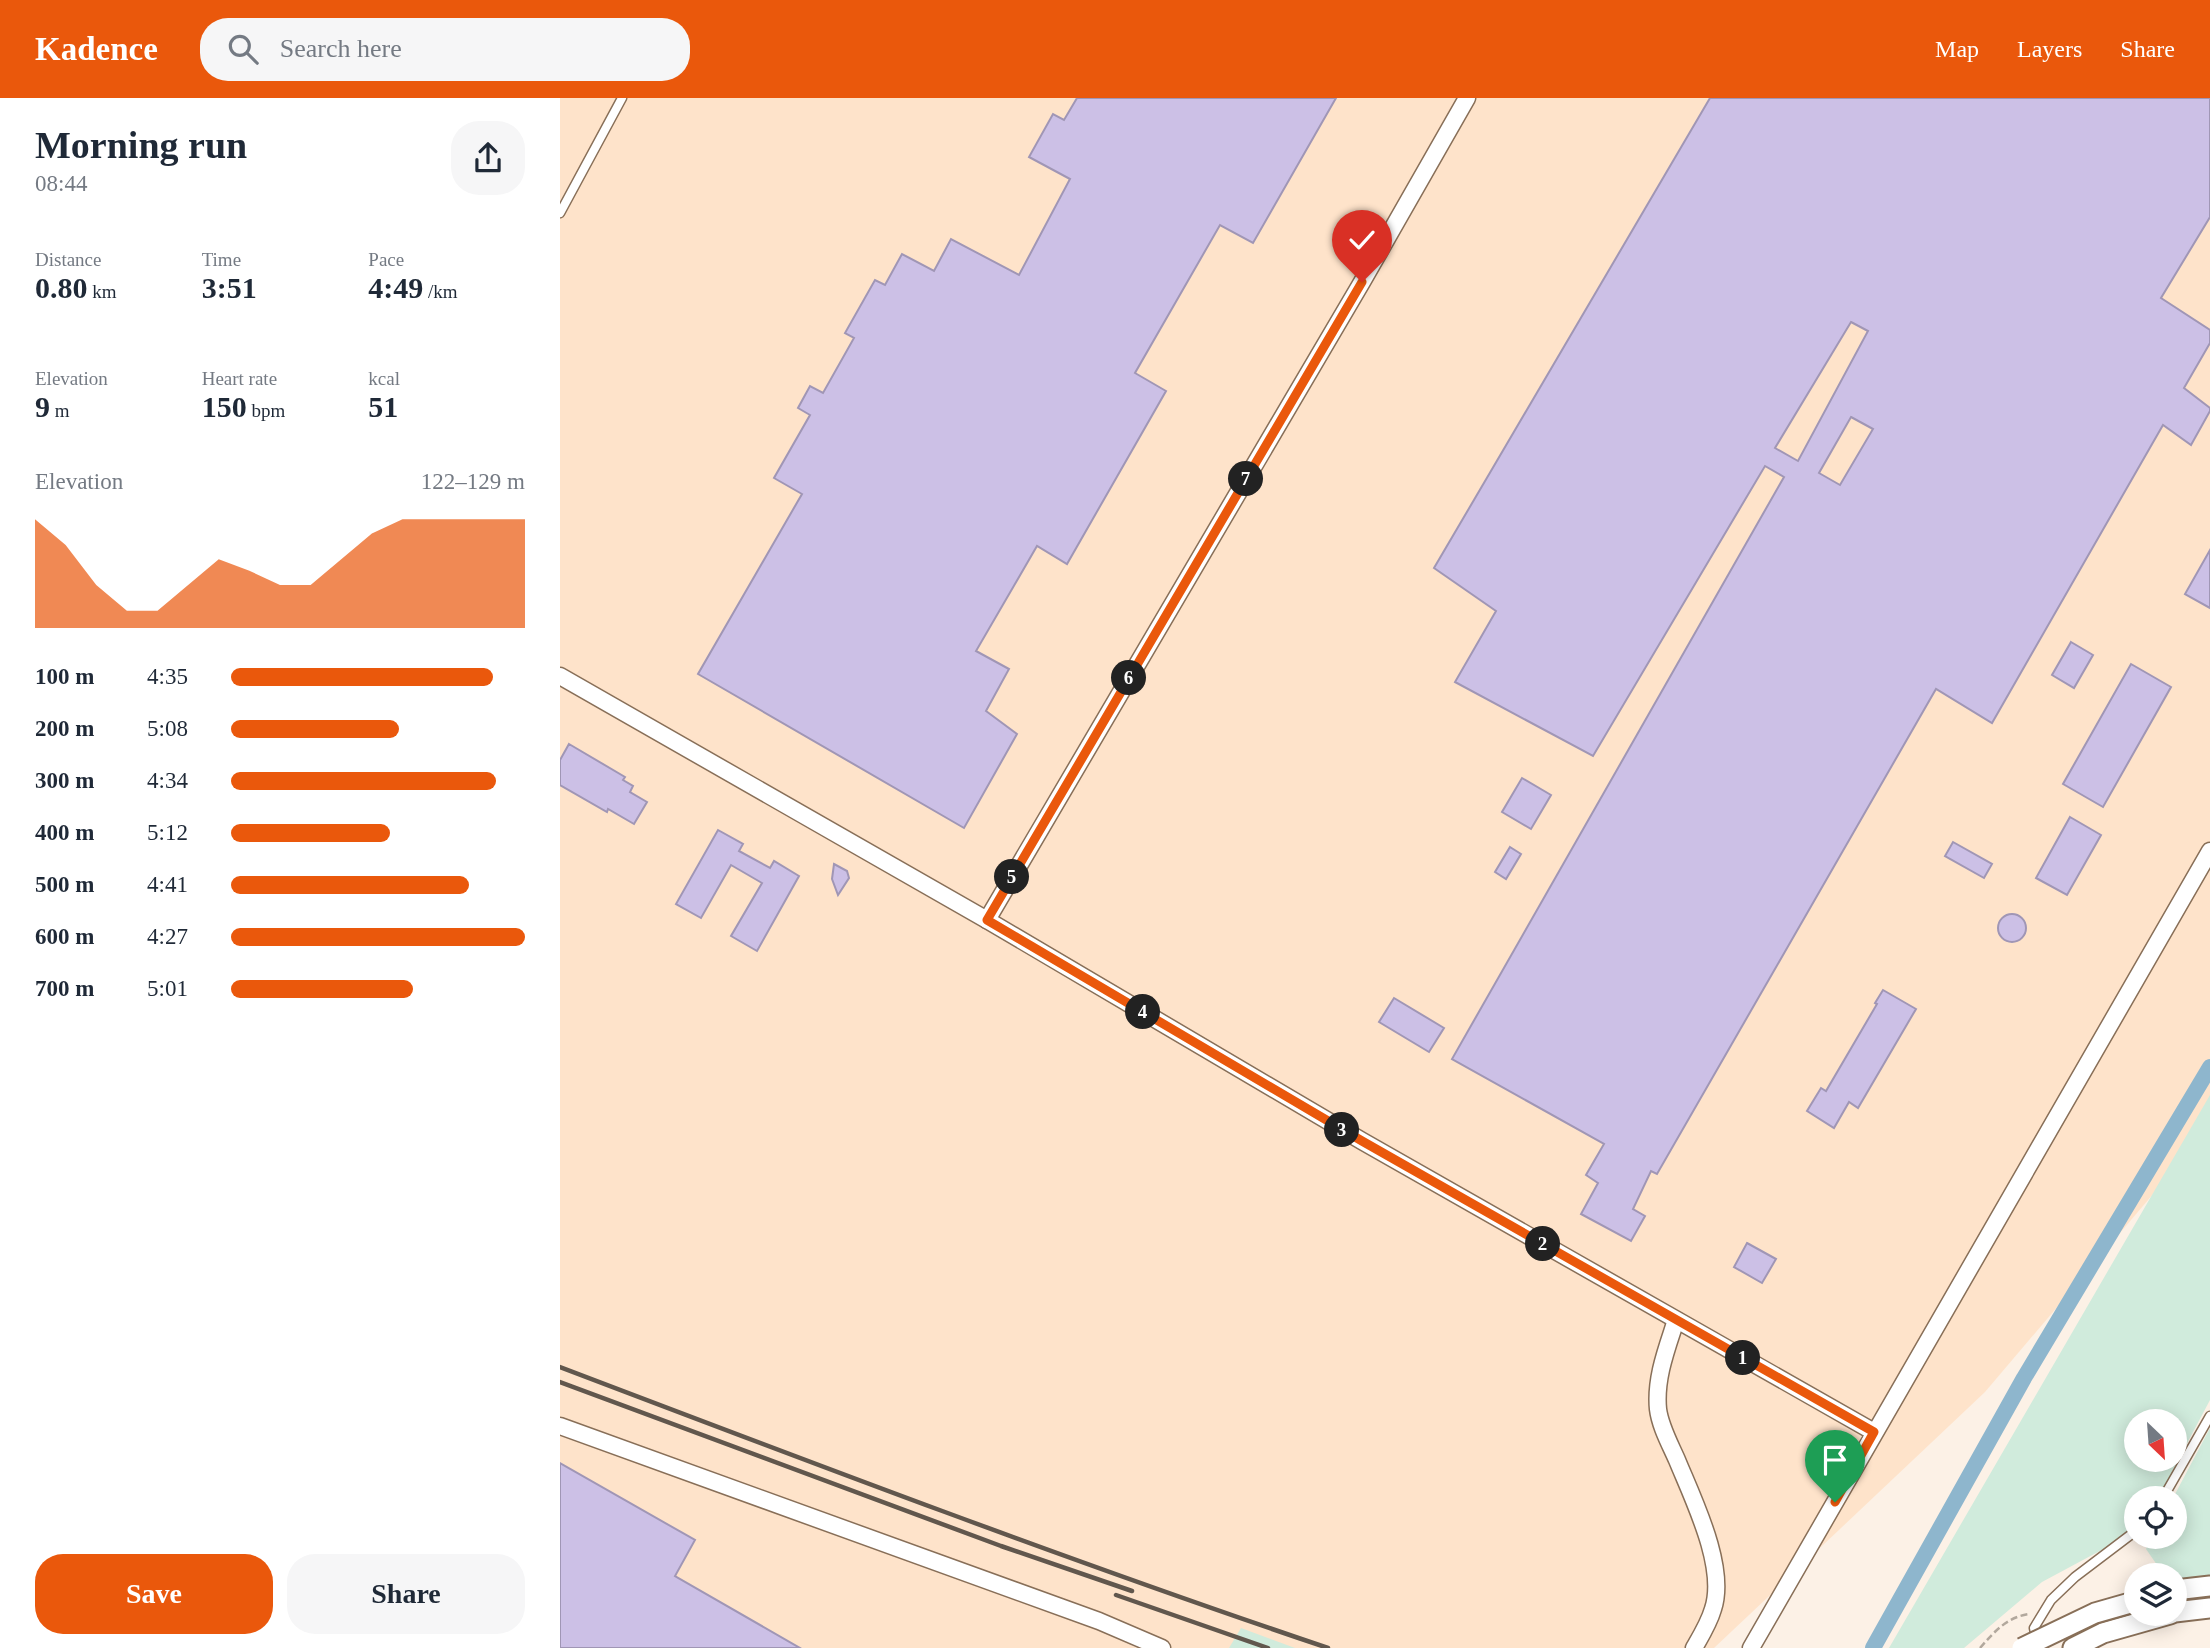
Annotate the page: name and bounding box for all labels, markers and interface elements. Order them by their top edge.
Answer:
search box [200,18,690,81]
icon: search [224,30,262,68]
text: Kadence [35,31,158,67]
text: Search here [280,34,402,63]
text: Map [1935,36,1979,62]
text: Layers [2017,36,2082,62]
text: Share [2120,36,2175,62]
button: share [451,121,525,195]
text: Morning run [35,124,247,166]
text: 08:44 [35,171,87,196]
pin [1332,210,1392,282]
icon: check [1343,221,1381,259]
text: Distance [35,249,101,270]
text: Time [202,249,241,270]
text: Pace [368,249,404,270]
text: 0.80 [35,271,88,304]
text: 3:51 [202,271,257,304]
text: 4:49 [368,271,423,304]
text: km [88,281,117,302]
text: /km [423,281,458,302]
text: Elevation [35,368,108,389]
text: Heart rate [202,368,277,389]
text: kcal [368,368,400,389]
text: 9 [35,390,50,423]
text: 150 [202,390,247,423]
text: 51 [368,390,398,423]
text: m [50,400,70,421]
text: bpm [247,400,285,421]
pin: 7 [1228,462,1264,496]
text: 7 [1241,468,1250,489]
text: Elevation [35,469,123,494]
text: 122–129 m [421,469,525,494]
pin: 6 [1112,660,1146,696]
text: 100 m [35,664,94,689]
text: 4:35 [147,664,188,689]
text: 6 [1124,667,1133,688]
text: 200 m [35,716,94,741]
text: 5:08 [147,716,188,741]
text: 300 m [35,768,94,793]
text: 4:34 [147,768,188,793]
text: 400 m [35,820,94,845]
text: 5:12 [147,820,188,845]
pin: 5 [994,860,1030,894]
text: 5 [1007,866,1016,887]
text: 500 m [35,872,94,897]
text: 4:41 [147,872,188,897]
text: 600 m [35,924,94,949]
text: 4:27 [147,924,188,949]
text: 700 m [35,976,94,1001]
text: 5:01 [147,976,188,1001]
pin: 4 [1126,995,1160,1030]
text: 4 [1138,1001,1147,1022]
pin: 3 [1324,1112,1360,1148]
text: 3 [1337,1119,1346,1140]
pin: 2 [1525,1226,1560,1262]
text: 2 [1538,1233,1547,1254]
pin: 1 [1726,1340,1760,1376]
text: 1 [1738,1347,1747,1368]
north arrow [2124,1409,2188,1472]
map controls [2124,1409,2187,1626]
pin [1805,1430,1865,1502]
icon: arrive [1816,1441,1854,1479]
button: locate [2124,1486,2187,1549]
button: Save [35,1554,273,1634]
button: Share [287,1554,525,1634]
button: layers [2124,1563,2187,1626]

